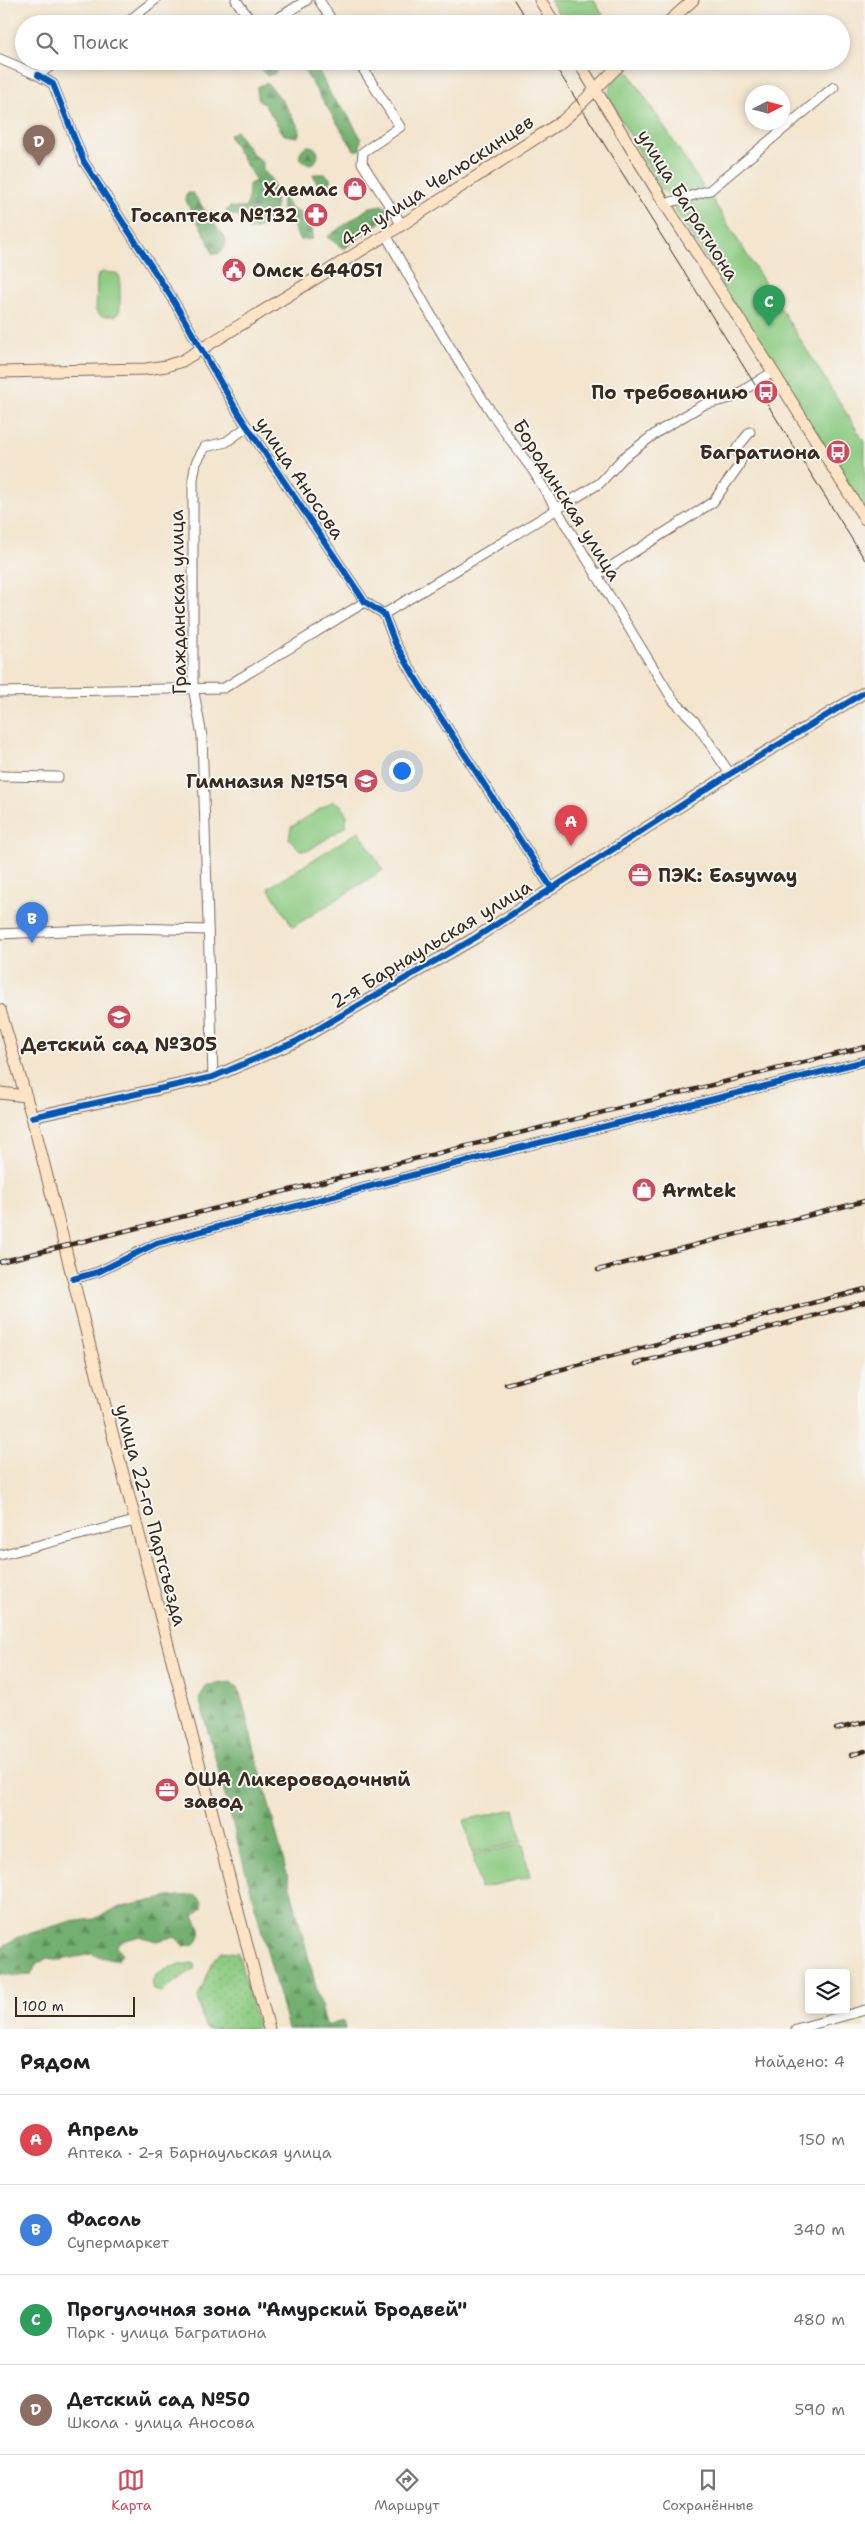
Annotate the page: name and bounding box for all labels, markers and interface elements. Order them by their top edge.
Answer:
search box [15,15,850,70]
icon: search [33,29,61,57]
text: Поиск [73,30,128,55]
north arrow [745,85,790,130]
street label: 4-я улица Челюскинцев [336,109,538,253]
pin: D [23,125,55,166]
street label: улица Багратиона [631,125,745,285]
shop icon: Хлемас [342,176,368,202]
place label: Хлемас [264,177,338,202]
pharmacy icon: Госаптека №132 [303,202,329,228]
place label: Госаптека №132 [131,203,298,228]
public building icon: Омск 644051 [221,257,247,283]
place label: Омск 644051 [252,258,383,283]
pin: C [753,285,785,326]
bus stop icon: По требованию [753,379,779,405]
place label: По требованию [591,380,748,405]
street label: улица Аносова [250,412,350,544]
street label: Бородинская улица [507,415,627,586]
bus stop icon: Багратиона [825,439,851,465]
place label: Багратиона [700,440,820,465]
street label: Гражданская улица [164,509,192,695]
your location [389,758,415,784]
school or university icon: Гимназия №159 [353,768,379,794]
place label: Гимназия №159 [186,769,348,794]
pin: A [555,805,587,846]
office icon: ПЭК: Easyway [627,862,653,888]
place label: ПЭК: Easyway [658,863,797,888]
street label: 2-я Барнаульская улица [326,874,536,1014]
pin: B [16,902,48,943]
school or university icon: Детский сад №305 [106,1004,132,1030]
place label: Детский сад №305 [21,1032,217,1057]
shop icon: Armtek [631,1177,657,1203]
place label: Armtek [662,1178,736,1203]
street label: улица 22-го Партсъезда [109,1401,193,1629]
place label: ОША Ликероводочный завод [184,1767,411,1814]
office icon: ОША Ликероводочный завод [154,1777,180,1803]
map controls [805,1969,850,2014]
button: layers [805,1969,850,2014]
scale bar [15,1994,135,2017]
text: 100 m [22,1997,64,2015]
text: Рядом [20,2048,90,2076]
text: Найдено: 4 [754,2051,845,2072]
text: Апрель [67,2117,138,2142]
text: A [30,2129,42,2150]
text: 150 m [798,2129,845,2150]
text: Аптека · 2-я Барнаульская улица [67,2142,332,2163]
text: Фасоль [67,2207,141,2232]
text: B [31,2219,41,2240]
text: 340 m [793,2219,845,2240]
text: Супермаркет [67,2232,169,2253]
text: Прогулочная зона "Амурский Бродвей" [67,2297,467,2322]
text: C [31,2309,41,2330]
text: 480 m [793,2309,845,2330]
text: Парк · улица Багратиона [67,2322,267,2343]
text: Детский сад №50 [67,2387,250,2412]
text: D [30,2399,42,2420]
text: 590 m [795,2399,845,2420]
text: Школа · улица Аносова [67,2412,254,2433]
tab: Карта [111,2466,151,2514]
tab: Маршрут [374,2466,439,2514]
tab: Сохранённые [662,2466,754,2514]

